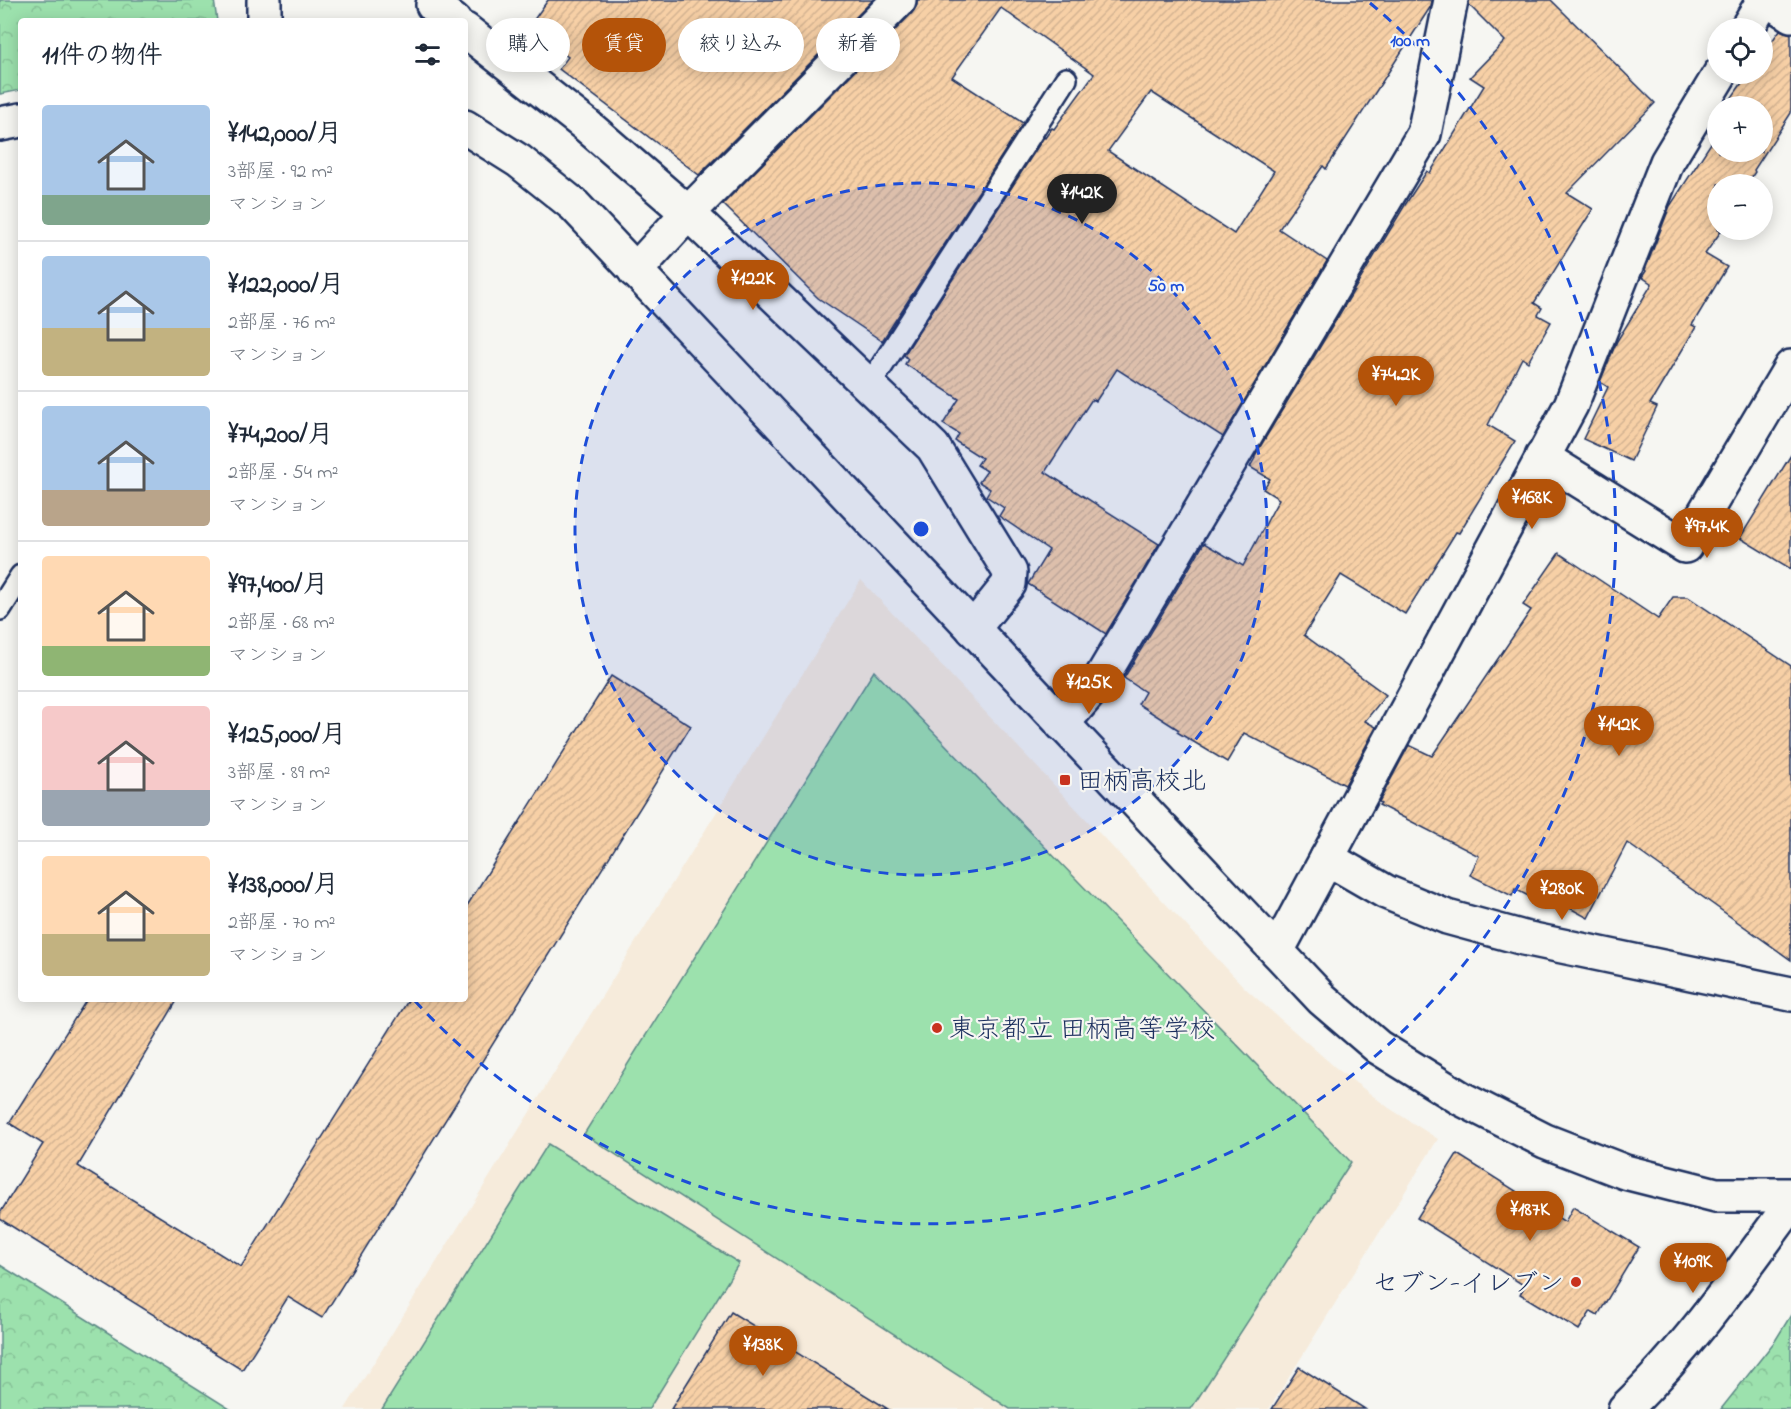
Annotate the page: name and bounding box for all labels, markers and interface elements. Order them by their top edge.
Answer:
chip: 購入 [486,18,570,72]
chip: 賃貸 [582,18,666,72]
chip: 絞り込み [678,18,804,72]
chip: 新着 [816,18,900,72]
map controls [1707,18,1773,240]
button: locate [1707,18,1773,84]
text: 100 m [1390,29,1430,55]
text: 11件の物件 [42,38,163,76]
icon: filters [411,38,444,71]
button: + [1707,96,1773,162]
text: ¥142,000/月 [228,116,342,154]
icon: home [90,129,162,201]
text: 3部屋 · 92 m² [228,158,333,187]
pin: ¥142K [1040,174,1124,225]
button: − [1707,174,1773,240]
text: ¥142K [1061,179,1103,208]
text: マンション [228,191,327,220]
pin: ¥122K [711,260,795,311]
text: ¥122K [731,265,775,294]
text: ¥122,000/月 [228,267,344,305]
text: 50 m [1148,274,1184,300]
icon: home [90,280,162,352]
text: 2部屋 · 76 m² [228,309,336,338]
text: マンション [228,342,327,371]
pin: ¥74.2K [1347,356,1445,407]
text: ¥74.2K [1372,361,1420,390]
text: ¥74,200/月 [228,417,333,455]
icon: home [90,430,162,502]
text: 2部屋 · 54 m² [228,459,338,488]
pin: ¥168K [1490,479,1574,530]
text: ¥168K [1512,484,1552,513]
text: マンション [228,492,327,521]
pin: ¥97.4K [1658,508,1756,559]
text: ¥97.4K [1685,513,1729,542]
centre of rings [911,519,931,539]
text: ¥97,400/月 [228,567,328,605]
icon: home [90,580,162,652]
text: 2部屋 · 68 m² [228,609,335,638]
text: マンション [228,642,327,671]
pin: ¥125K [1047,664,1131,715]
text: ¥125K [1066,669,1112,698]
pin: ¥142K [1577,706,1661,757]
text: ¥142K [1598,711,1640,740]
text: ¥125,000/月 [228,717,346,755]
icon: home [90,730,162,802]
text: 3部屋 · 89 m² [228,759,331,788]
place label: 田柄高校北 [1077,764,1207,802]
marker: 田柄高校北 [1058,773,1072,787]
text: マンション [228,792,327,821]
text: ¥138,000/月 [228,867,339,905]
pin: ¥280K [1520,870,1604,921]
text: ¥280K [1540,875,1584,904]
icon: home [90,880,162,952]
text: 2部屋 · 70 m² [228,909,336,938]
text: マンション [228,942,327,971]
place label: 東京都立 田柄高等学校 [949,1012,1216,1050]
marker: 東京都立 田柄高等学校 [930,1021,944,1035]
pin: ¥187K [1488,1191,1572,1242]
text: ¥187K [1510,1196,1550,1225]
pin: ¥109K [1651,1243,1735,1294]
text: ¥109K [1674,1248,1712,1277]
place label: セブン-イレブン [1372,1266,1564,1304]
marker: セブン-イレブン [1569,1275,1583,1289]
pin: ¥138K [721,1326,805,1377]
text: ¥138K [743,1331,783,1360]

